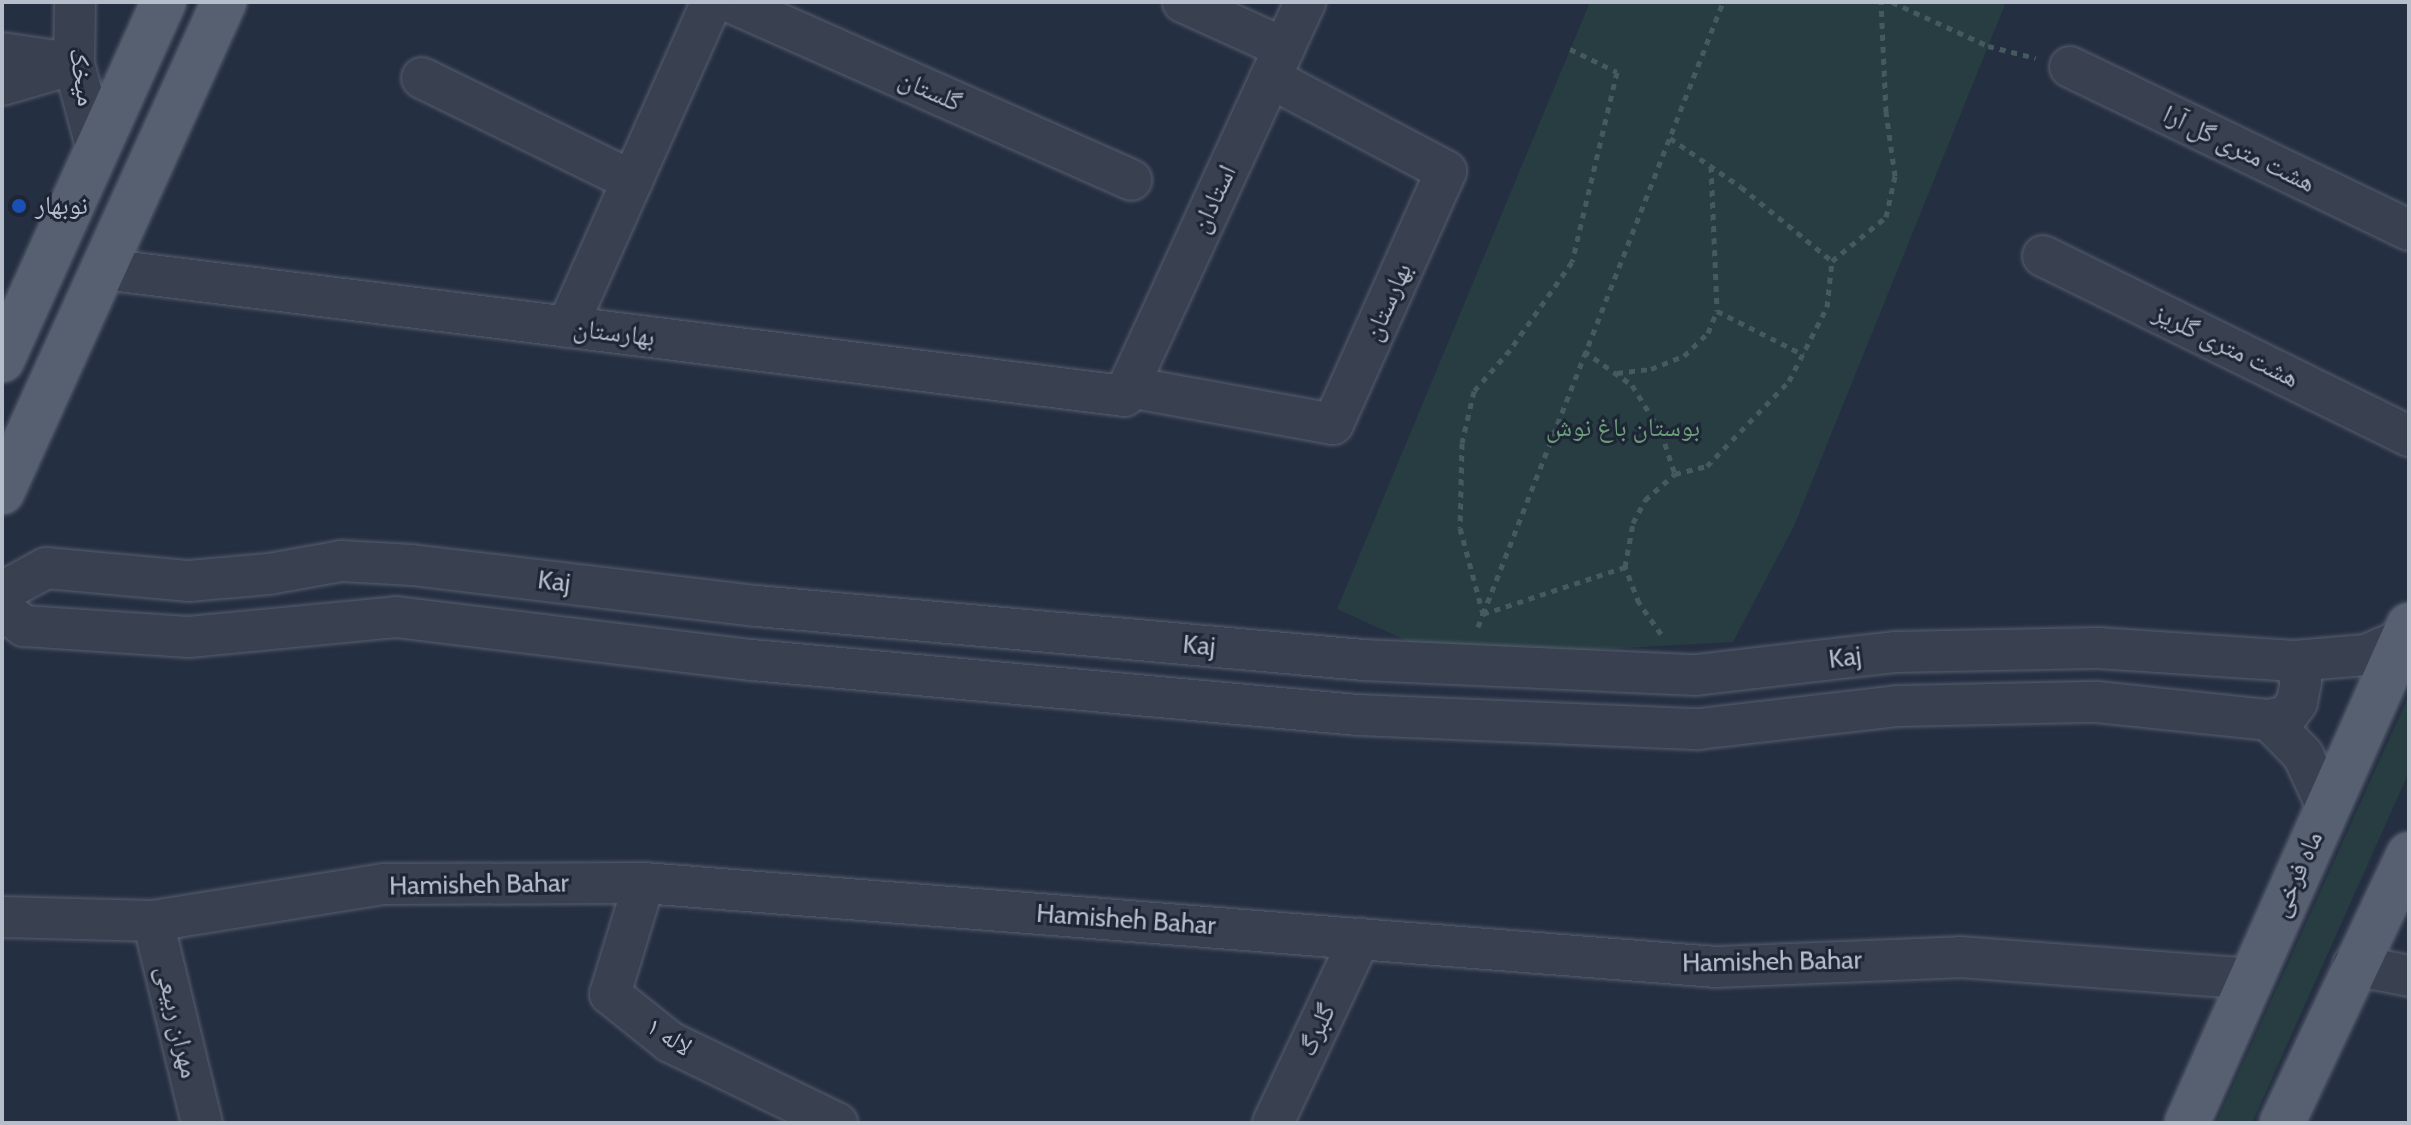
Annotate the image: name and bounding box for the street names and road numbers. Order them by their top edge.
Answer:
street label: میخک [62,46,102,108]
street label: گلستان [894,63,966,119]
street label: هشت متری گل آرا [2158,99,2320,199]
street label: استادان [1185,160,1243,238]
street label: بهارستان [1357,258,1419,346]
street label: هشت متری گلریز [2148,297,2304,395]
street label: بهارستان [571,313,657,353]
street label: Kaj [536,565,572,599]
street label: Kaj [1181,629,1217,663]
street label: Kaj [1827,641,1863,675]
street label: ماه فرخی [2264,826,2330,922]
street label: Hamisheh Bahar [389,868,569,902]
street label: Hamisheh Bahar [1035,898,1217,942]
street label: Hamisheh Bahar [1682,945,1862,979]
street label: مهران ربیعی [149,963,205,1081]
street label: گلبرگ [1291,999,1343,1061]
street label: لاله ۱ [640,1011,698,1063]

